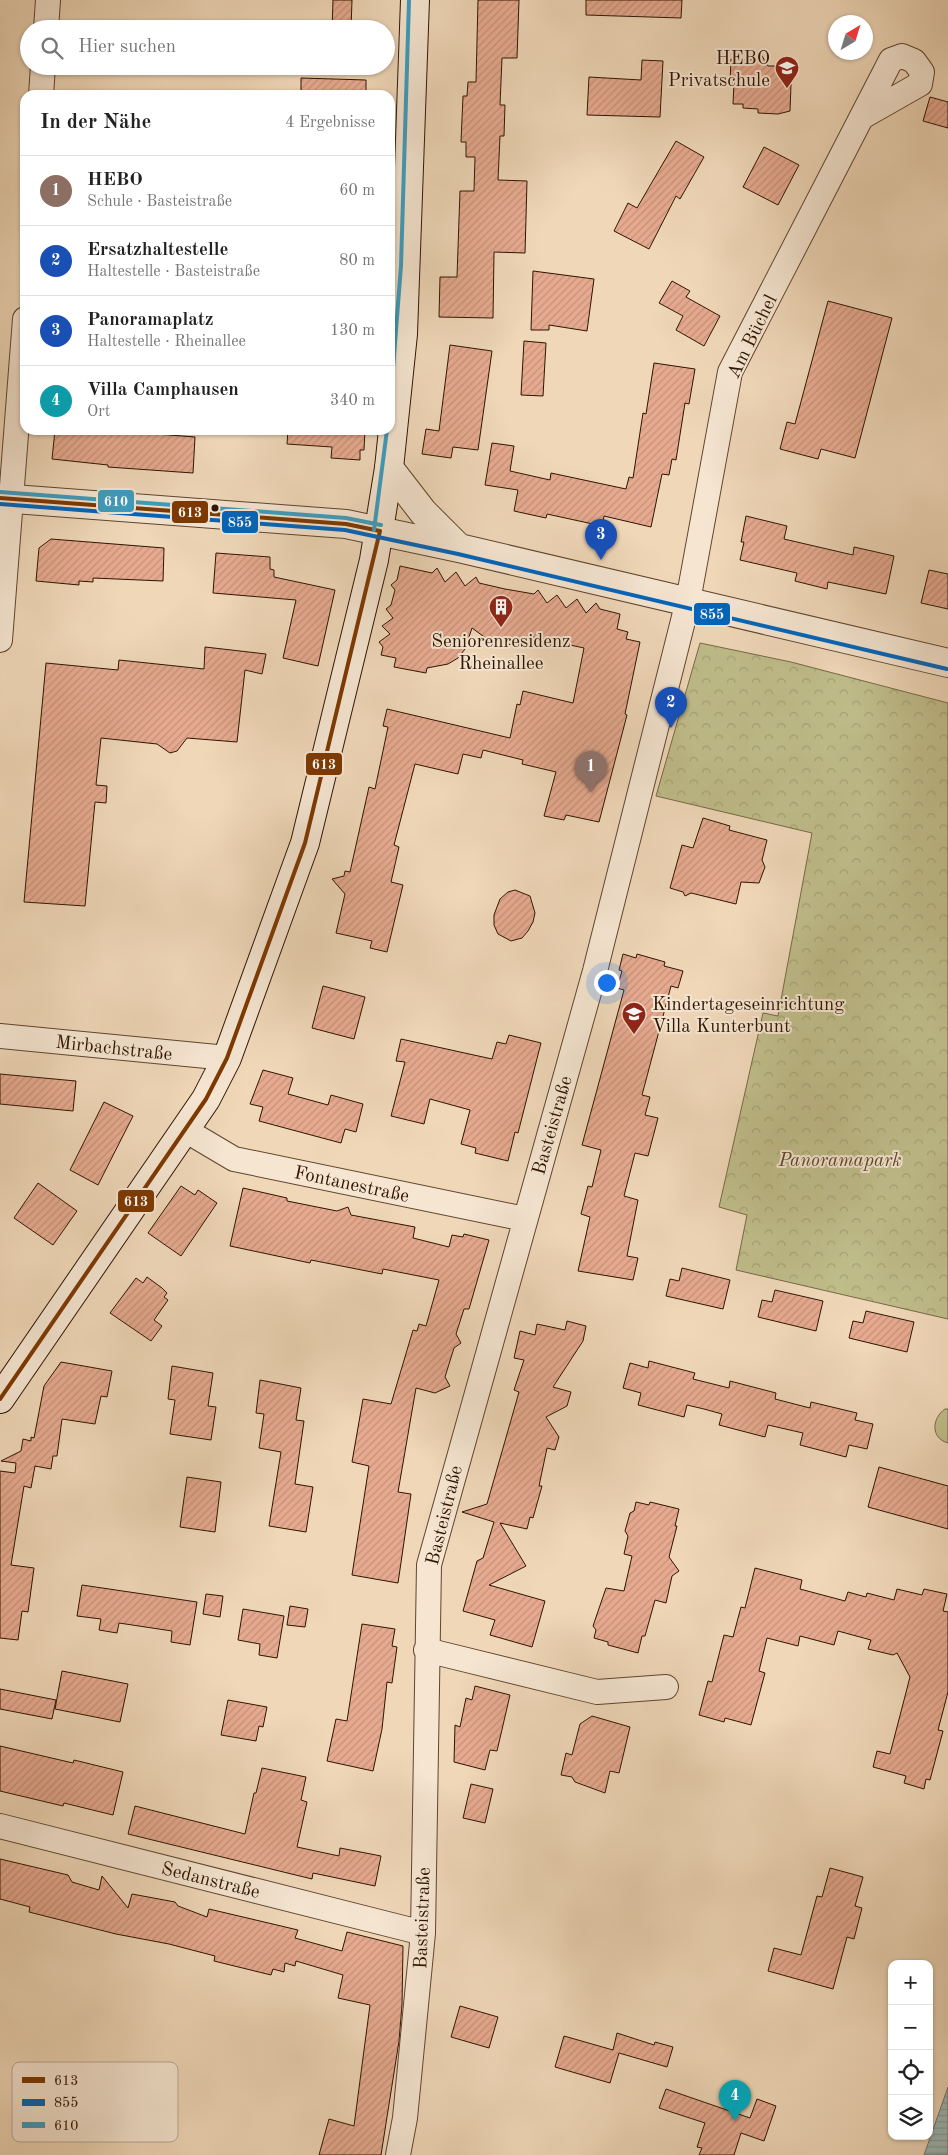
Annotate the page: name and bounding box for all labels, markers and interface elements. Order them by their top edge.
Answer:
north arrow [828,15,873,60]
search box [20,20,395,75]
icon: search [38,34,66,62]
text: Hier suchen [78,38,176,57]
place label: HEBO Privatschule [668,50,770,91]
school or university icon: HEBO Privatschule [774,55,800,89]
text: In der Nähe [40,112,151,133]
text: 4 Ergebnisse [285,115,375,131]
text: HEBO [87,171,143,190]
text: 1 [51,183,61,199]
text: 60 m [339,183,375,199]
text: Schule · Basteistraße [87,194,232,210]
text: Ersatzhaltestelle [87,241,229,260]
text: 2 [51,253,61,269]
text: 80 m [339,253,375,269]
text: Haltestelle · Basteistraße [87,264,260,280]
street label: Am Büchel [725,292,782,382]
text: Panoramaplatz [87,311,214,330]
text: 3 [51,323,61,339]
text: 130 m [330,323,375,339]
text: Haltestelle · Rheinallee [87,334,246,350]
text: Villa Camphausen [87,381,239,400]
text: 4 [51,393,61,409]
text: 340 m [330,393,375,409]
text: Ort [87,404,110,420]
line badge: 610 [97,489,135,513]
text: 610 [104,495,128,509]
line badge: 613 [171,500,209,524]
unlabelled marker [210,503,220,513]
text: 613 [178,506,202,520]
line badge: 855 [221,510,259,534]
text: 855 [228,516,252,530]
pin: 3 [585,519,617,560]
building icon: Seniorenresidenz Rheinallee [488,594,514,628]
line badge: 855 [693,602,731,626]
text: 855 [700,608,724,622]
place label: Seniorenresidenz Rheinallee [431,633,571,674]
pin: 2 [655,687,687,728]
pin: 1 [575,751,607,792]
line badge: 613 [305,752,343,776]
text: 613 [312,758,336,772]
your location [594,970,620,996]
place label: Kindertageseinrichtung Villa Kunterbunt [652,996,845,1037]
school or university icon: Kindertageseinrichtung Villa Kunterbunt [621,1001,647,1035]
street label: Mirbachstraße [54,1034,173,1065]
street label: Basteistraße [530,1074,577,1177]
park label: Panoramapark [777,1152,902,1171]
street label: Fontanestraße [292,1164,411,1207]
line badge: 613 [117,1189,155,1213]
text: 613 [124,1195,148,1209]
street label: Basteistraße [424,1464,467,1567]
street label: Sedanstraße [159,1860,262,1903]
street label: Basteistraße [412,1867,435,1969]
map controls [888,1960,933,2140]
button: + [888,1960,933,2005]
button: − [888,2005,933,2050]
button: locate [888,2050,933,2095]
legend [12,2062,178,2142]
text: 613 [54,2074,78,2088]
pin: 4 [719,2080,751,2121]
button: layers [888,2095,933,2140]
text: 855 [54,2096,78,2110]
text: 610 [54,2119,78,2133]

